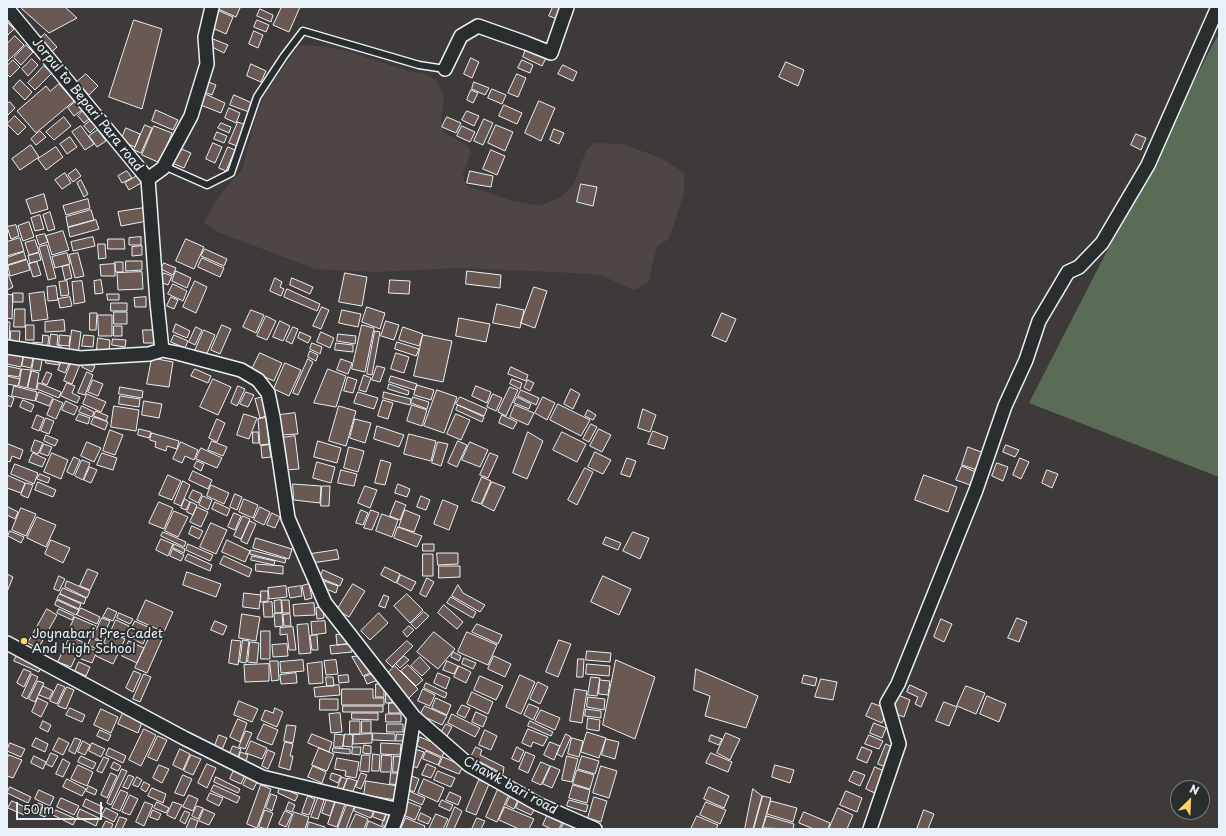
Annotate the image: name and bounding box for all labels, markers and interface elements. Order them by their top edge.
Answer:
street label: Jorpul to Bepari Para road [28,35,146,175]
place label: Joynabari Pre-Cadet And High School [32,626,163,657]
marker: Joynabari Pre-Cadet And High School [19,636,29,646]
street label: Chawk bari road [460,754,560,818]
north arrow [1170,780,1210,820]
text: N [1187,780,1202,799]
scale bar [18,794,104,820]
text: 50 m [23,800,54,818]

